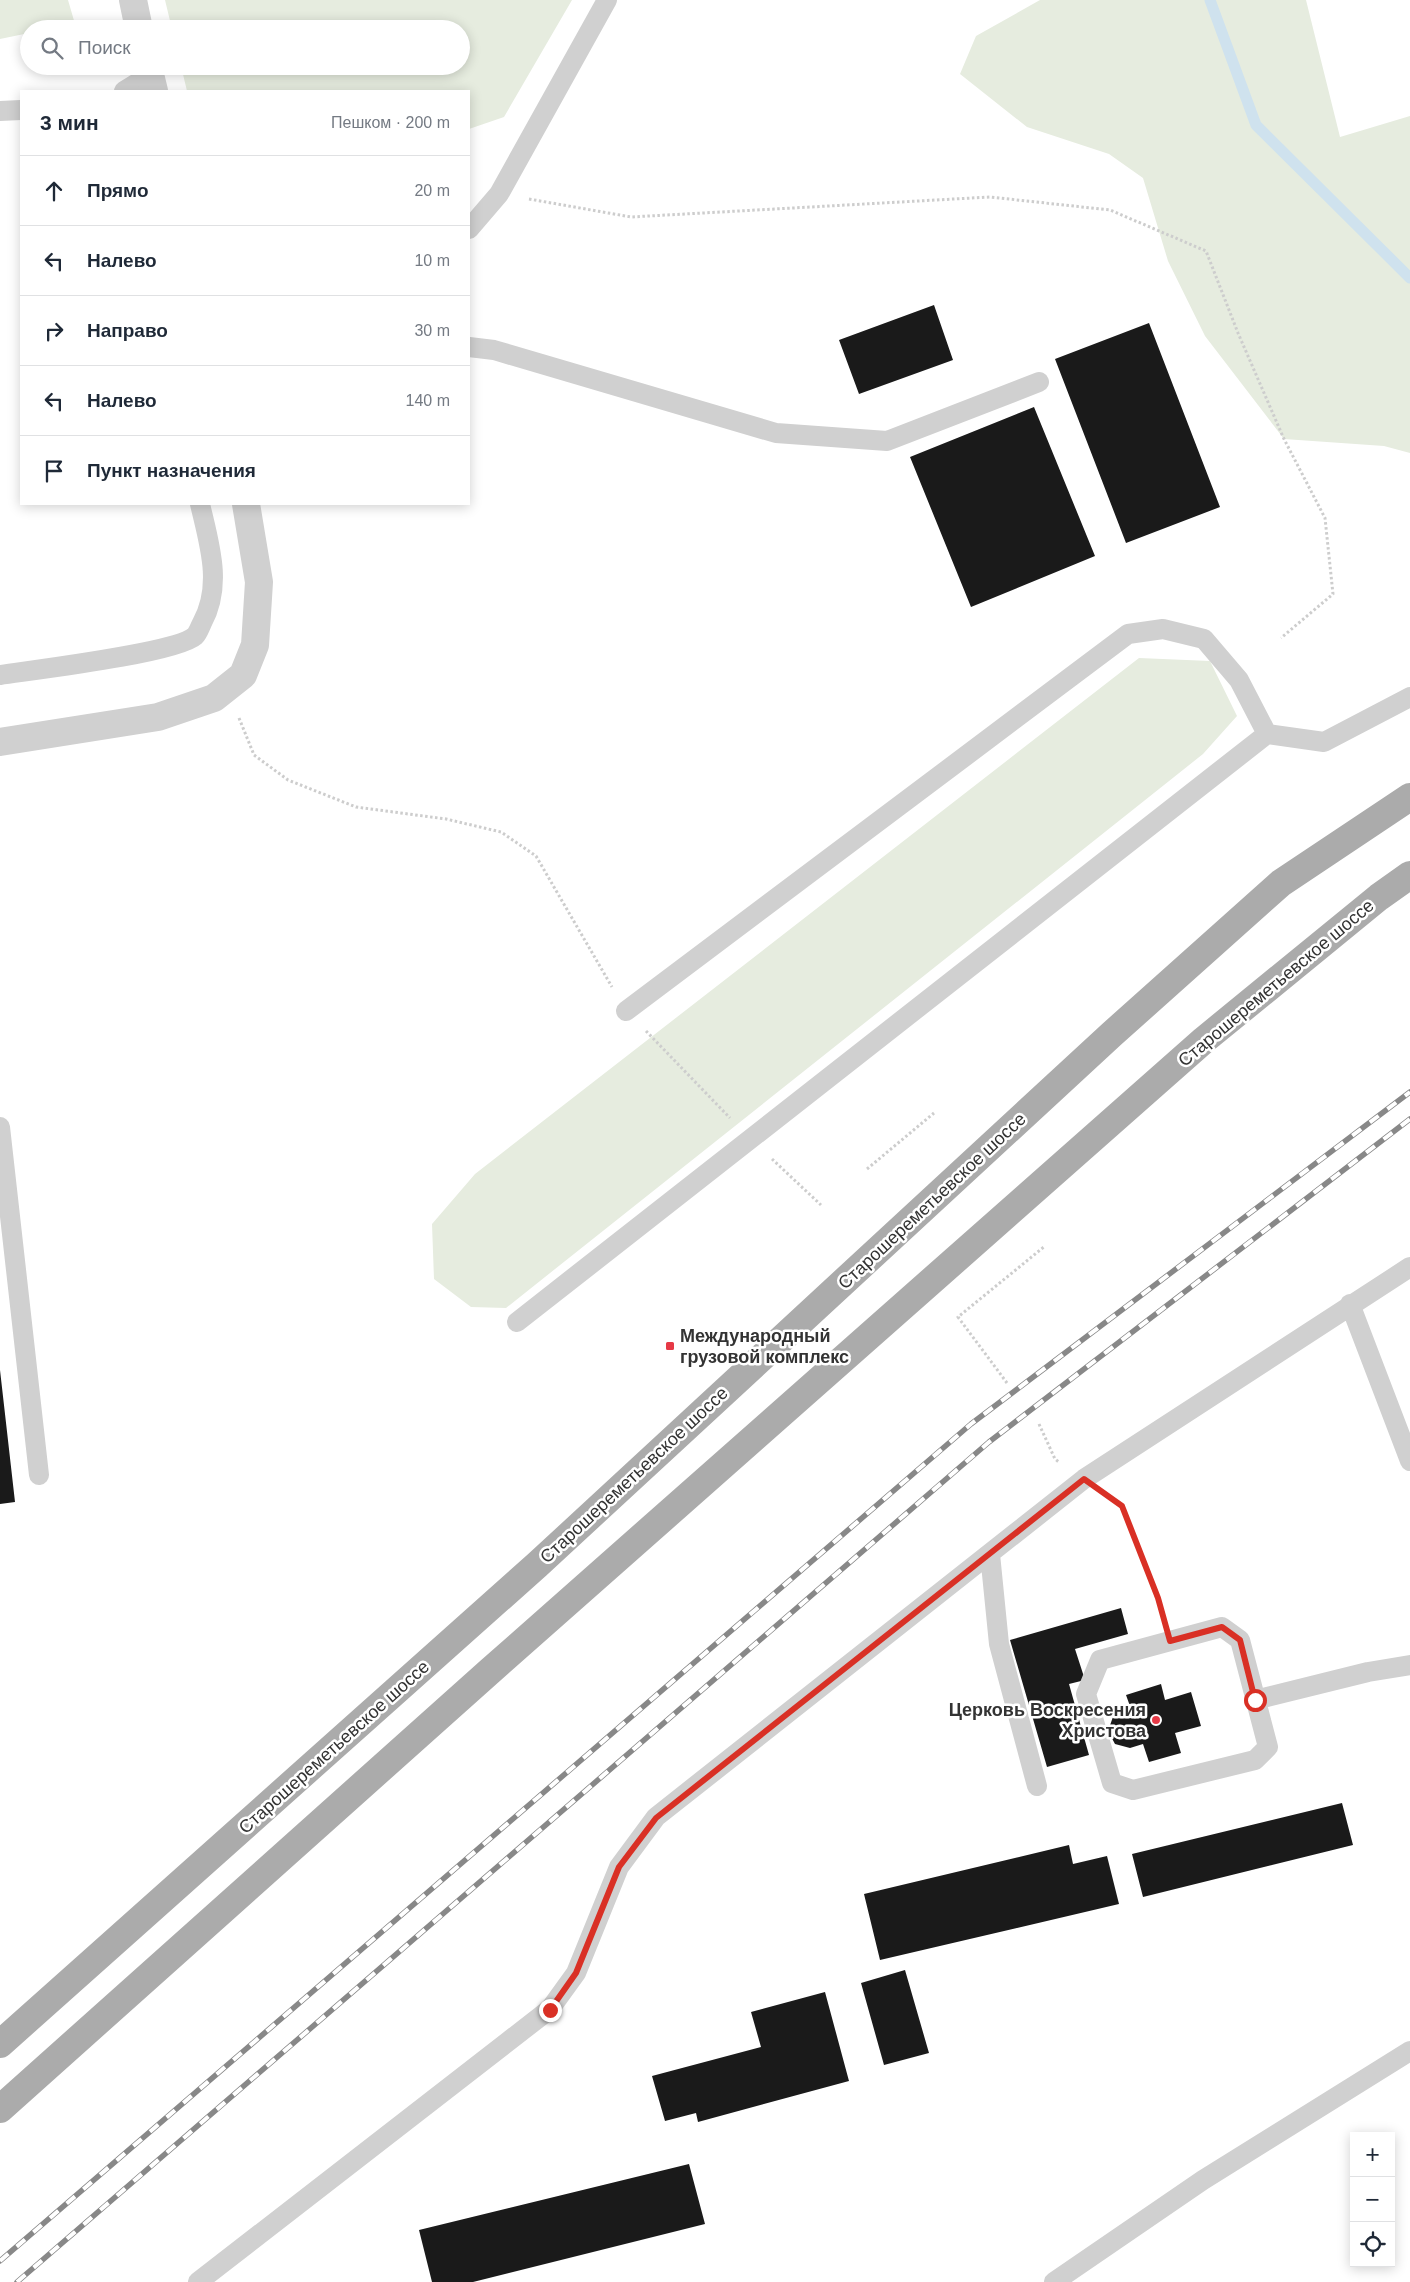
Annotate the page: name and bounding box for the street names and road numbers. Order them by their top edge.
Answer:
street label: Старошереметьевское шоссе [1174,895,1378,1071]
street label: Старошереметьевское шоссе [834,1109,1030,1293]
street label: Старошереметьевское шоссе [536,1383,732,1567]
street label: Старошереметьевское шоссе [235,1656,433,1838]

